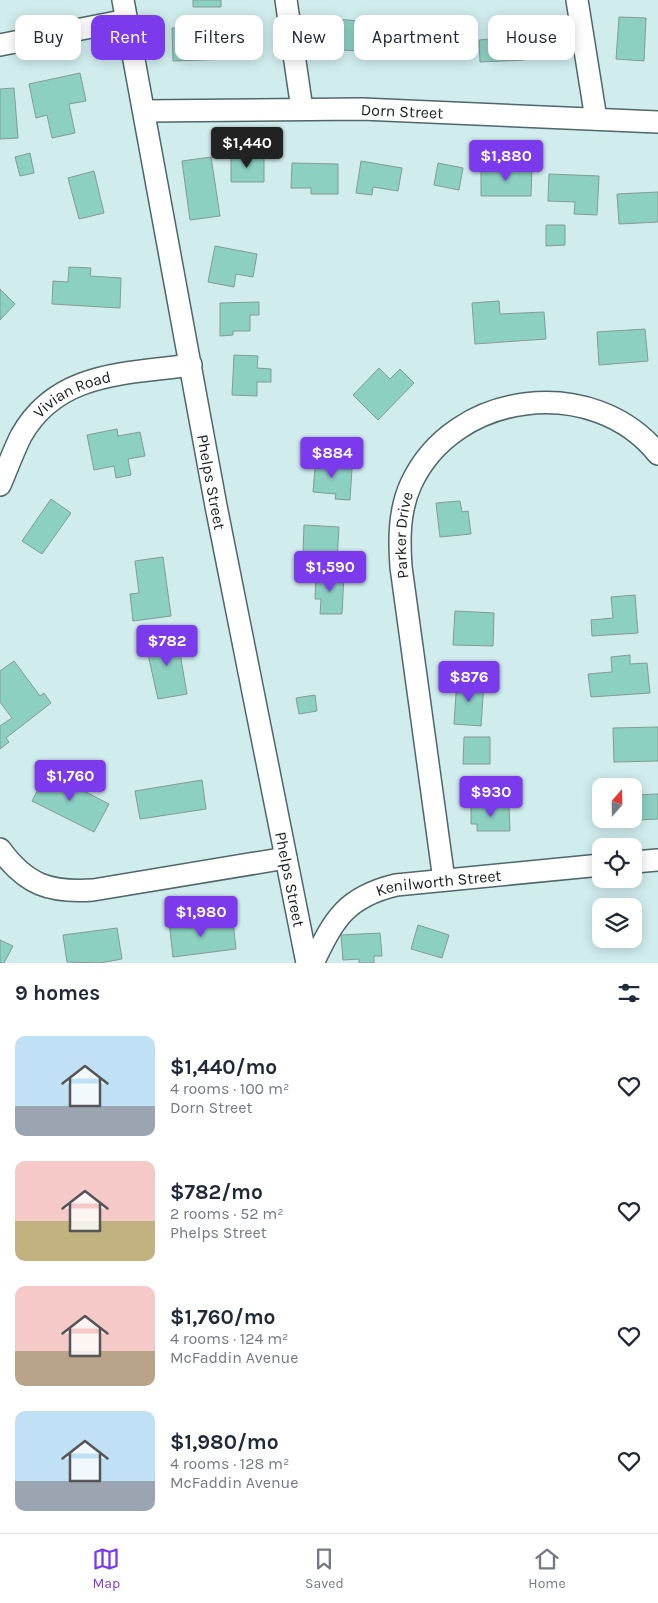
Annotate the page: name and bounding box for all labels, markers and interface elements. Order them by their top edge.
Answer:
chip: Buy [15,15,81,60]
chip: Rent [91,15,165,60]
chip: Filters [175,15,263,60]
chip: New [273,15,344,60]
chip: Apartment [354,15,478,60]
chip: House [488,15,575,60]
street label: Dorn Street [360,100,444,123]
pin: $1,440 [206,126,288,169]
text: $1,440 [222,133,272,152]
pin: $1,880 [465,140,547,182]
text: $1,880 [480,146,532,165]
street label: Vivian Road [29,367,113,422]
street label: Phelps Street [193,433,229,531]
pin: $884 [302,436,362,479]
text: $884 [311,443,353,462]
street label: Parker Drive [391,489,417,580]
pin: $1,590 [289,550,371,593]
text: $1,590 [305,557,355,576]
pin: $782 [137,624,197,667]
text: $782 [147,631,187,650]
pin: $876 [439,660,499,703]
text: $876 [449,667,489,686]
pin: $1,760 [29,760,111,802]
text: $1,760 [46,766,94,785]
pin: $930 [461,776,521,818]
north arrow [592,778,642,828]
map controls [592,778,642,948]
text: $930 [471,782,511,801]
street label: Phelps Street [271,830,309,929]
button: locate [592,838,642,888]
street label: Kenilworth Street [373,866,502,900]
pin: $1,980 [160,896,242,938]
button: layers [592,898,642,948]
text: $1,980 [176,902,227,921]
icon: filters [615,979,643,1007]
text: 9 homes [15,981,100,1005]
text: $1,440/mo [170,1055,277,1079]
icon: home [55,1056,115,1116]
icon: heart [615,1072,643,1100]
text: 4 rooms · 100 m² [170,1079,289,1098]
text: Dorn Street [170,1098,252,1117]
text: $782/mo [170,1180,263,1204]
icon: home [55,1181,115,1241]
icon: heart [615,1197,643,1225]
text: 2 rooms · 52 m² [170,1204,284,1223]
text: Phelps Street [170,1223,267,1242]
text: $1,760/mo [170,1305,275,1329]
icon: home [55,1306,115,1366]
icon: heart [615,1322,643,1350]
text: 4 rooms · 124 m² [170,1329,289,1348]
text: McFaddin Avenue [170,1348,298,1367]
text: $1,980/mo [170,1430,279,1454]
icon: home [55,1431,115,1491]
icon: heart [615,1447,643,1475]
text: 4 rooms · 128 m² [170,1454,289,1473]
text: McFaddin Avenue [170,1473,298,1492]
tab: Map [92,1545,120,1592]
tab: Saved [305,1545,344,1592]
tab: Home [528,1545,566,1592]

